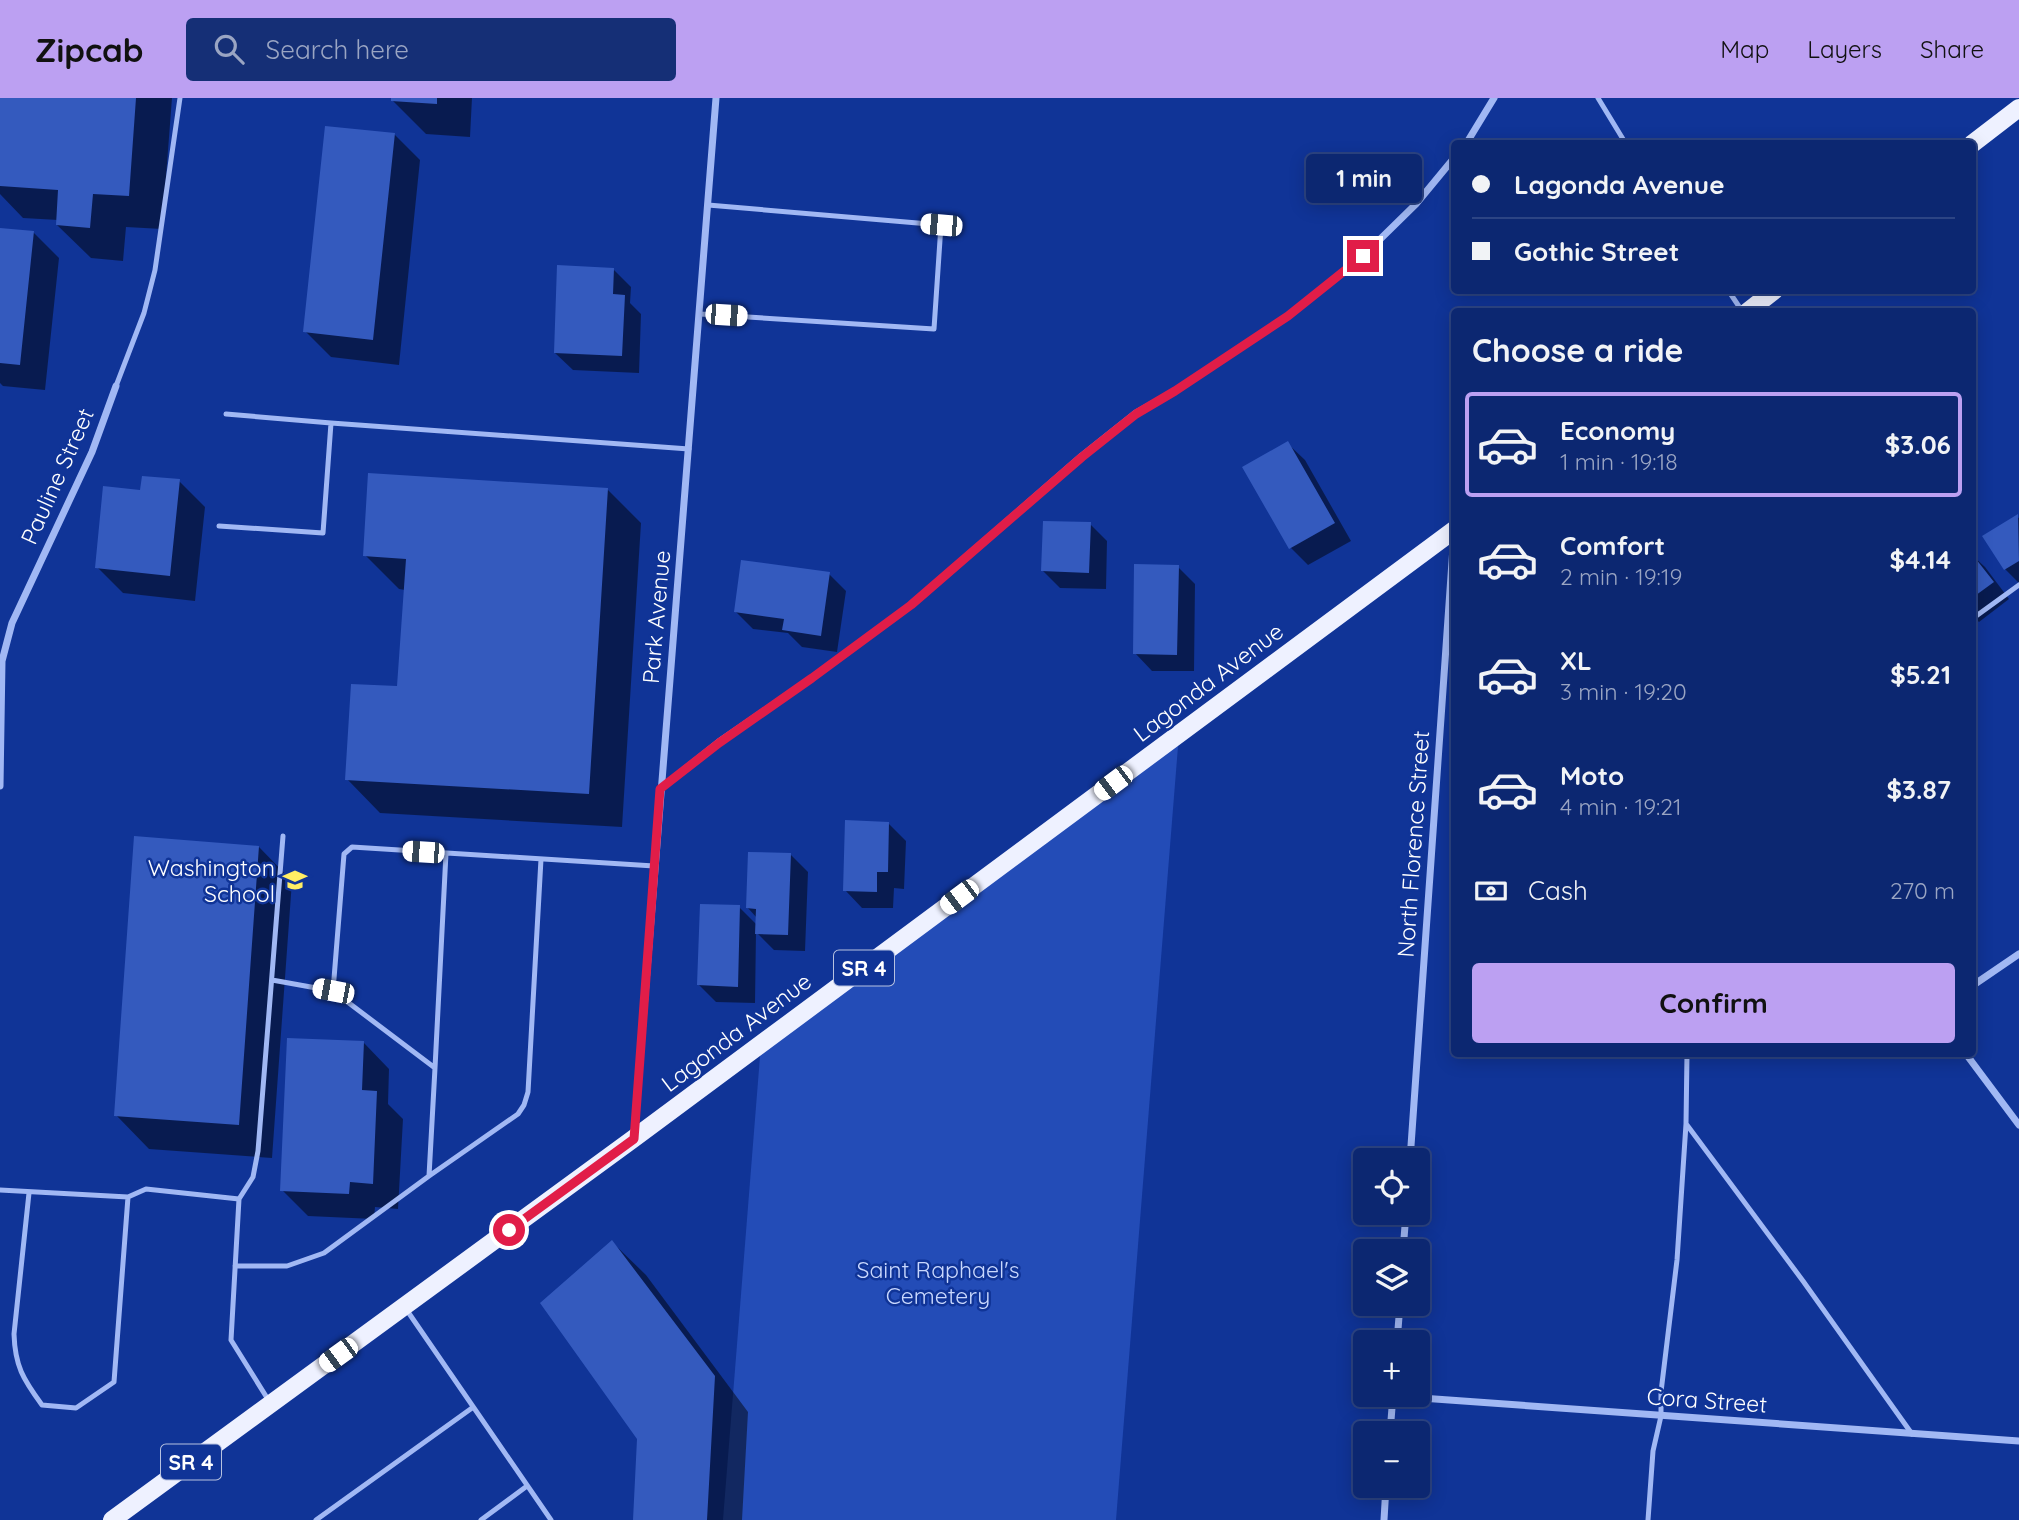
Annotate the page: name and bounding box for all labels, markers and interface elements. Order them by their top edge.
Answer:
search box [186,18,676,81]
text: Zipcab [35,29,144,70]
icon: search [210,30,248,68]
text: Search here [266,33,409,66]
text: Map [1720,34,1769,64]
text: Layers [1807,34,1882,64]
text: Share [1920,34,1984,64]
callout: 1 min [1305,155,1421,204]
text: 1 min [1336,164,1392,193]
text: Lagonda Avenue [1514,168,1724,201]
car [920,213,963,237]
text: Gothic Street [1514,235,1679,268]
route end [1347,240,1379,272]
car [705,303,748,327]
text: Choose a ride [1472,330,1684,370]
street label: Pauline Street [14,403,100,549]
icon: car [1476,413,1539,476]
text: Economy [1560,414,1675,447]
text: $3.06 [1885,428,1951,461]
text: 1 min · 19:18 [1560,447,1678,476]
icon: car [1476,528,1539,591]
text: Comfort [1560,529,1665,562]
text: $4.14 [1890,543,1951,576]
street label: Park Avenue [636,549,676,685]
text: 2 min · 19:19 [1560,562,1682,591]
street label: Lagonda Avenue [1127,616,1289,748]
icon: car [1476,643,1539,706]
text: XL [1560,644,1592,677]
text: $5.21 [1890,658,1951,691]
text: 3 min · 19:20 [1560,677,1687,706]
street label: North Florence Street [1391,729,1435,958]
icon: car [1476,758,1539,821]
text: Moto [1560,759,1624,792]
car [1090,762,1137,804]
text: $3.87 [1887,773,1951,806]
text: 4 min · 19:21 [1560,792,1682,821]
car [402,840,445,864]
place label: Washington School [148,853,275,908]
school or university icon: Washington School [281,866,309,894]
icon: cash [1472,872,1510,910]
text: Cash [1528,874,1588,907]
car [936,876,983,918]
text: 270 m [1890,876,1955,905]
road number: SR 4 [834,950,894,986]
button: Confirm [1472,963,1955,1043]
street label: Lagonda Avenue [655,966,817,1098]
car [311,977,356,1005]
map controls [1353,1148,1430,1498]
button: locate [1353,1148,1430,1225]
route start [493,1214,525,1246]
button: layers [1353,1239,1430,1316]
park label: Saint Raphael's Cemetery [856,1255,1020,1310]
button: + [1353,1330,1430,1407]
car [315,1334,362,1376]
street label: Cora Street [1646,1381,1768,1419]
button: − [1353,1421,1430,1498]
road number: SR 4 [161,1444,221,1480]

